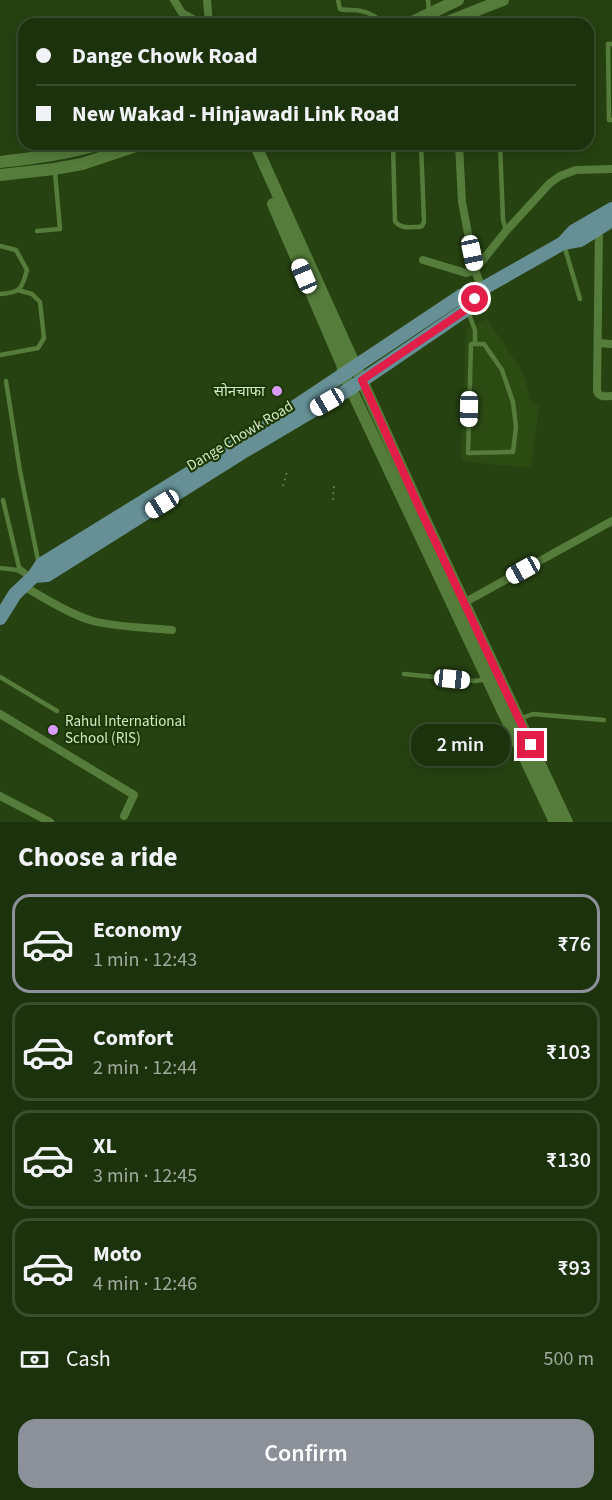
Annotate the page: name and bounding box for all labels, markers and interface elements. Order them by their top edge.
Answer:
text: Dange Chowk Road [72,40,258,72]
text: New Wakad - Hinjawadi Link Road [72,98,399,130]
car [459,234,485,272]
car [289,256,319,296]
route start [461,285,488,312]
place label: सोनचाफा [214,381,266,402]
marker: सोनचाफा [270,384,284,398]
car [307,385,347,419]
car [460,391,478,427]
street label: Dange Chowk Road [183,396,297,476]
car [142,487,182,521]
car [503,553,543,587]
car [433,668,471,690]
place label: Rahul International School (RIS) [65,711,186,749]
marker: Rahul International School (RIS) [46,723,60,737]
callout: 2 min [411,724,510,766]
text: 2 min [437,731,484,759]
route end [517,731,544,758]
text: Choose a ride [18,838,178,877]
text: Economy [93,914,182,946]
icon: car [21,917,75,971]
text: ₹76 [557,928,591,960]
text: 1 min · 12:43 [93,946,197,974]
text: Comfort [93,1022,174,1054]
icon: car [21,1025,75,1079]
text: ₹103 [546,1036,591,1068]
text: 2 min · 12:44 [93,1054,197,1082]
text: XL [93,1130,117,1162]
icon: car [21,1133,75,1187]
text: ₹130 [546,1144,591,1176]
text: 3 min · 12:45 [93,1162,197,1190]
text: Moto [93,1238,142,1270]
icon: car [21,1241,75,1295]
text: ₹93 [557,1252,591,1284]
text: 4 min · 12:46 [93,1270,197,1298]
icon: cash [18,1343,51,1376]
text: Cash [66,1343,111,1375]
text: 500 m [544,1345,594,1373]
button: Confirm [18,1419,594,1488]

